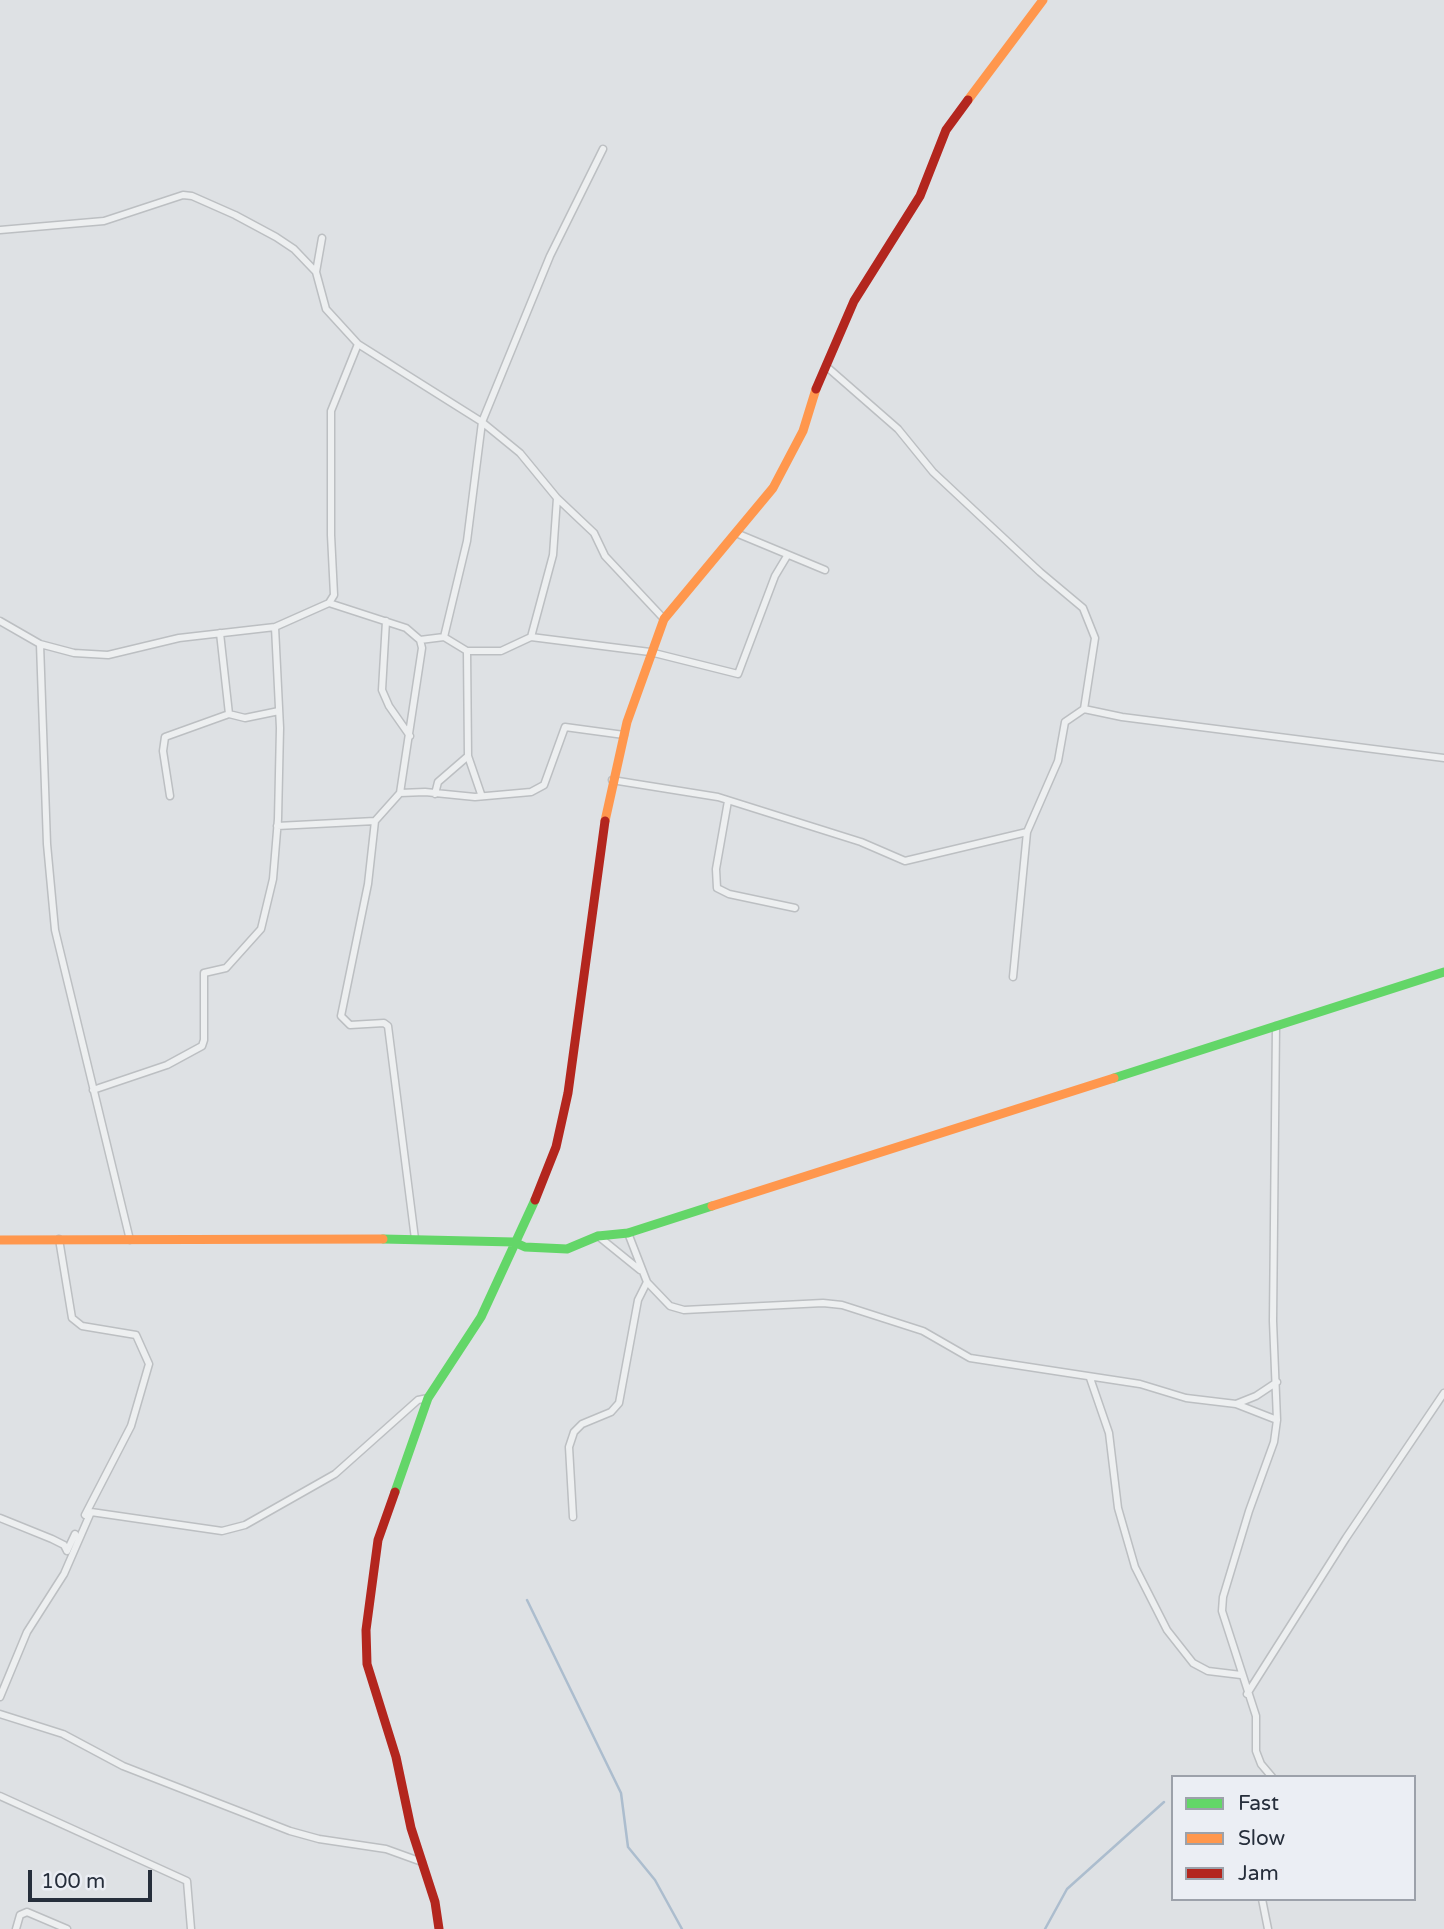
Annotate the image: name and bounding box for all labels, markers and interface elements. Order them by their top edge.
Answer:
legend [1171,1775,1416,1901]
text: Fast [1238,1791,1279,1816]
text: Slow [1238,1826,1285,1851]
scale bar [32,1856,156,1900]
text: Jam [1238,1861,1279,1886]
text: 100 m [41,1869,105,1894]

